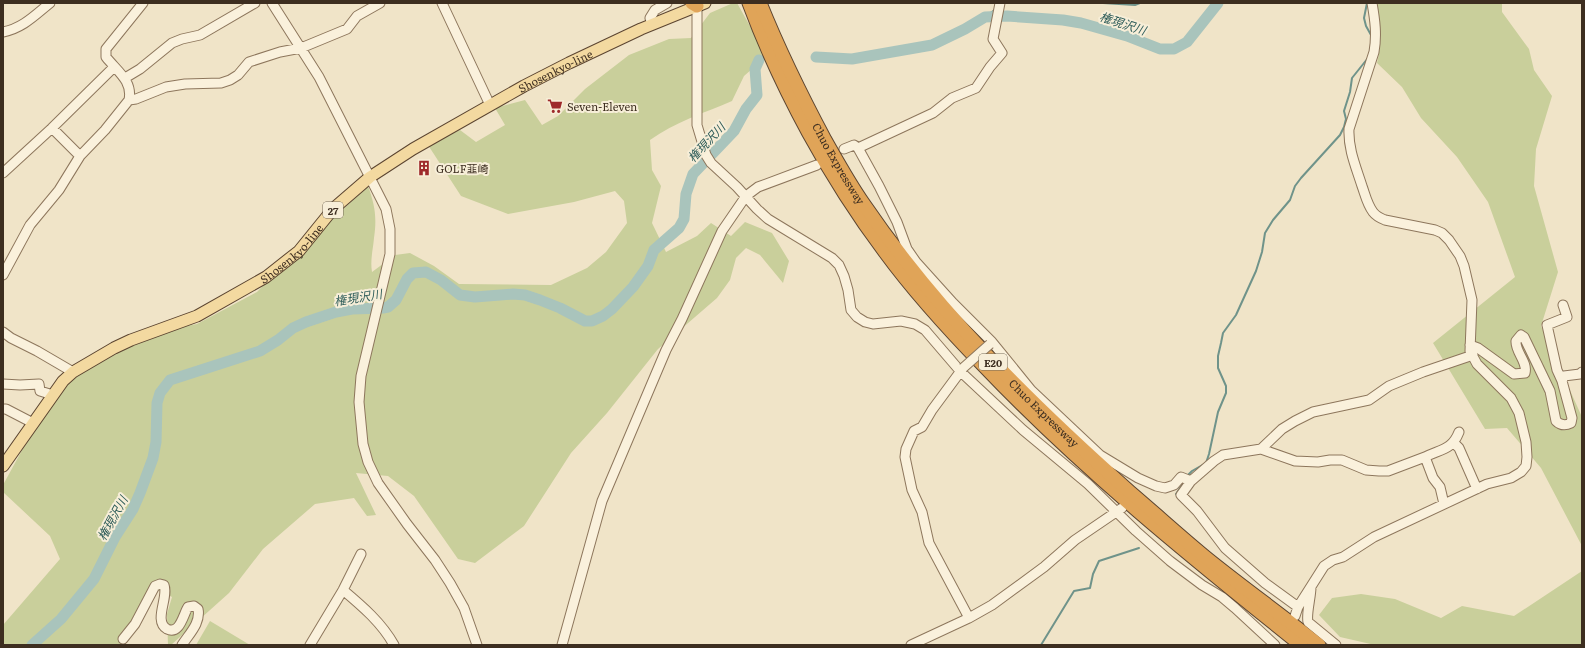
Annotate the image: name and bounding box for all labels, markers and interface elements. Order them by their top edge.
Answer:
water label: 権現沢川 [1097,7,1151,40]
street label: Shosenkyo-line [515,45,595,96]
supermarket icon: Seven-Eleven [546,97,564,115]
place label: Seven-Eleven [567,98,637,114]
water label: 権現沢川 [683,117,730,166]
street label: Chuo Expressway [809,120,870,208]
building icon: GOLF韮崎 [415,159,433,177]
place label: GOLF韮崎 [436,160,488,176]
road number: 27 [323,202,343,218]
street label: Shosenkyo-line [257,220,326,287]
water label: 権現沢川 [333,284,385,310]
road number: E20 [979,354,1007,370]
street label: Chuo Expressway [1006,375,1083,451]
water label: 権現沢川 [92,491,132,543]

